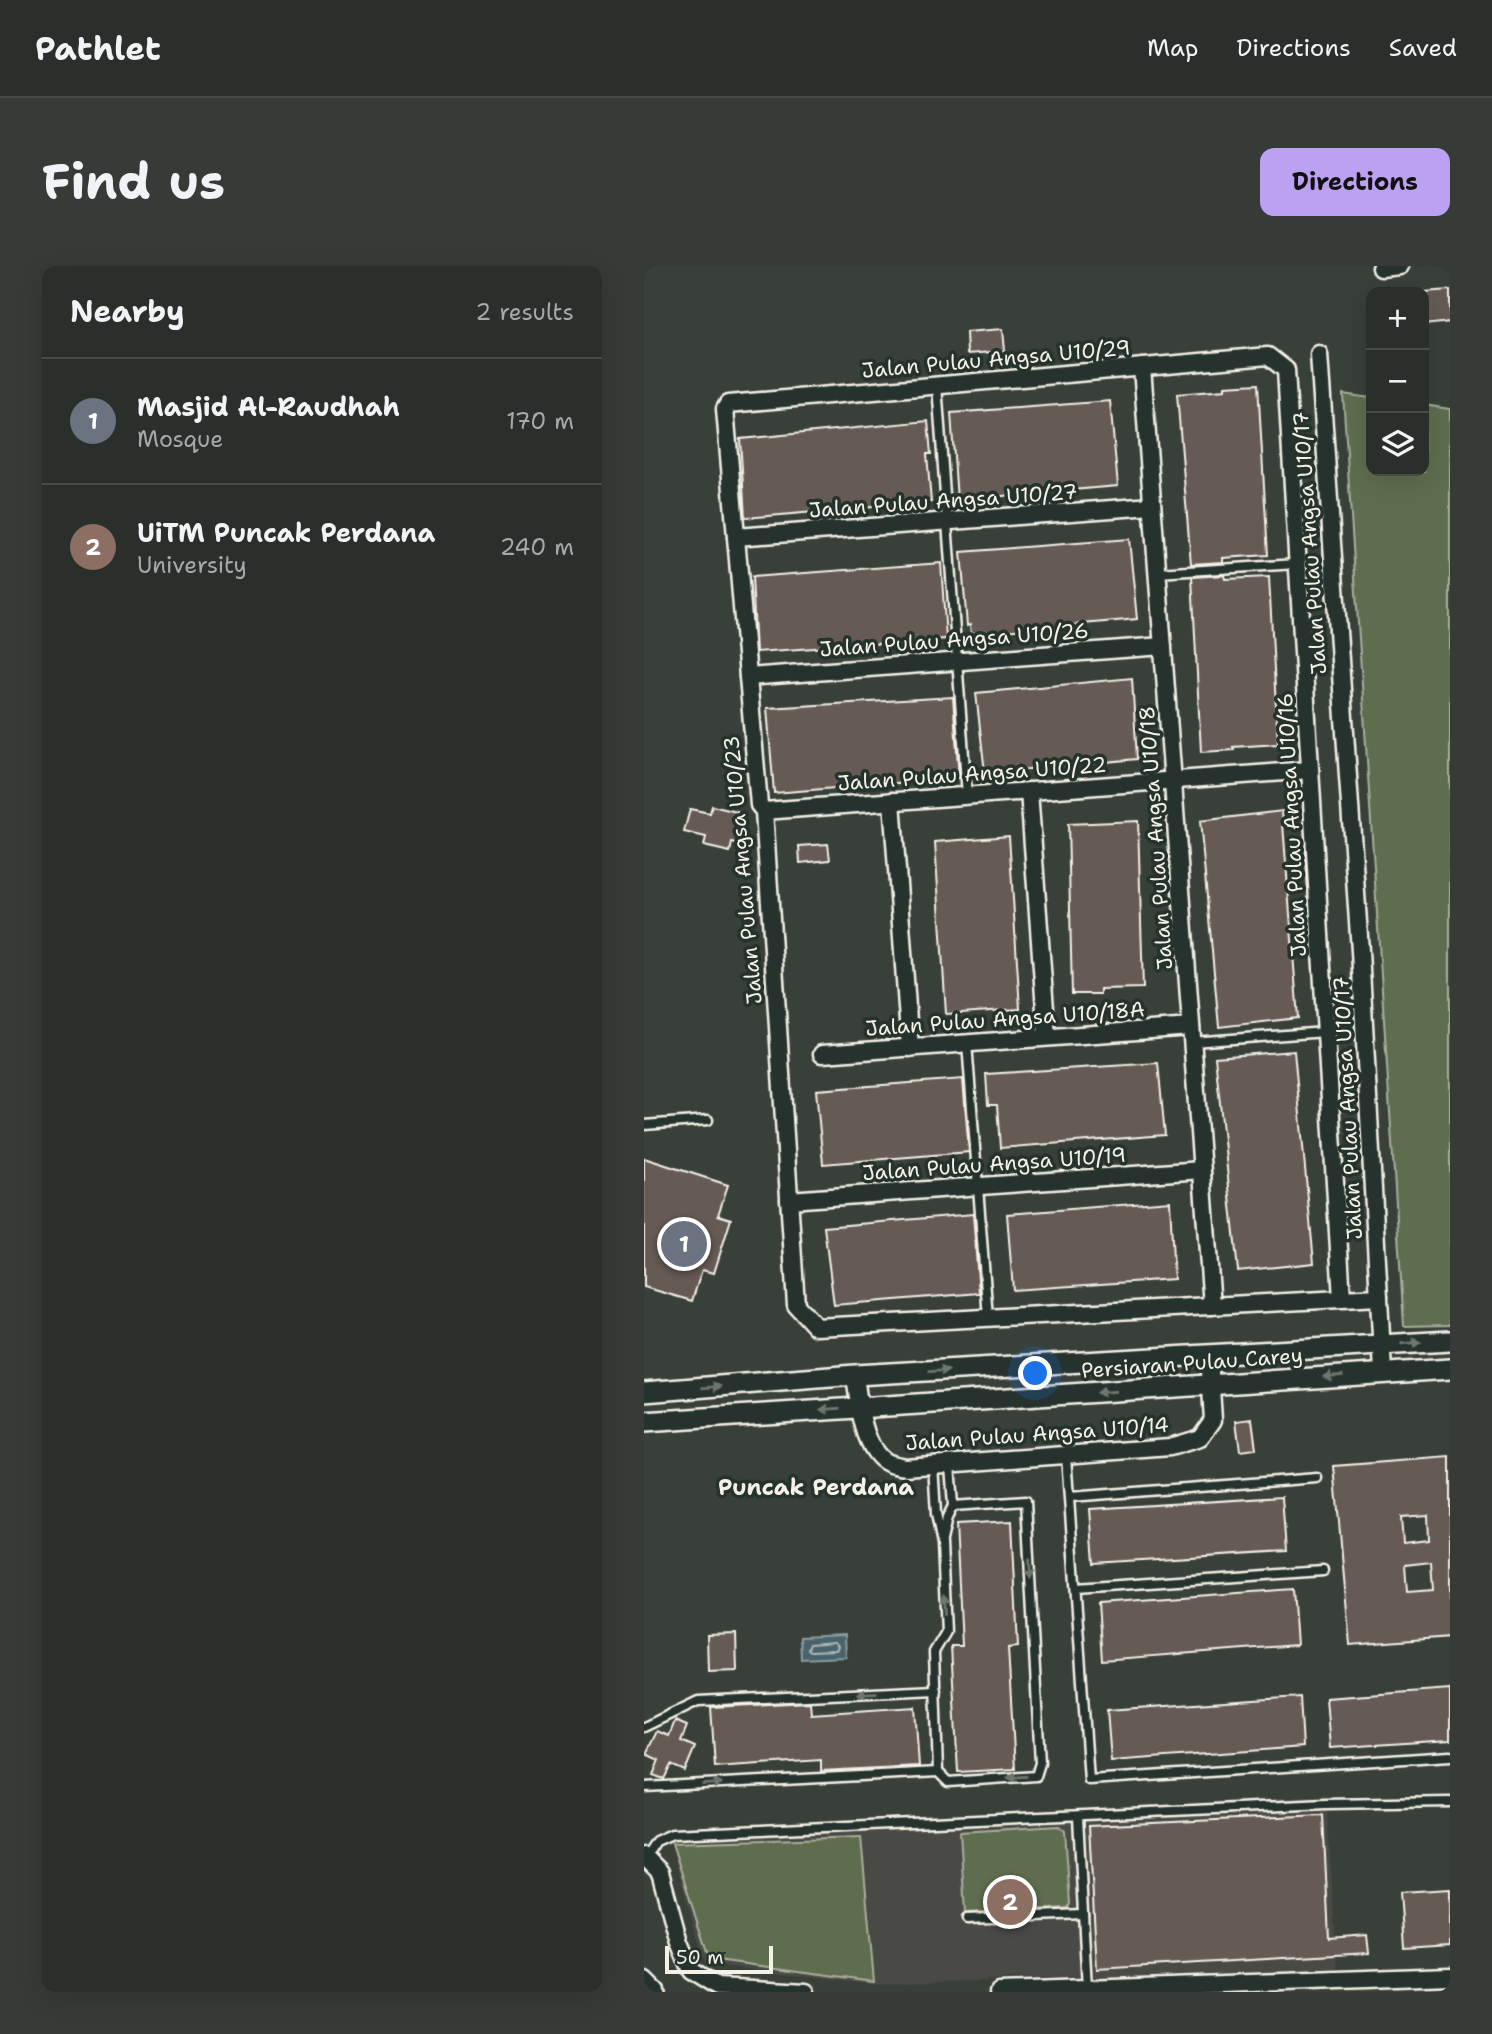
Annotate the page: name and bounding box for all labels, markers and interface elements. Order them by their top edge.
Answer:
text: Pathlet [35,26,161,71]
text: Map [1147,32,1198,64]
text: Directions [1236,32,1351,64]
text: Saved [1389,32,1457,64]
button: Directions [1260,148,1450,216]
text: Find us [42,149,225,215]
map controls [1366,287,1429,476]
button: + [1366,287,1429,350]
text: Nearby [70,291,185,332]
text: 2 results [475,297,574,327]
street label: Jalan Pulau Angsa U10/29 [860,333,1132,385]
button: − [1366,350,1429,413]
text: Masjid Al-Raudhah [137,389,400,424]
text: 1 [88,406,98,436]
text: 170 m [506,406,574,436]
street label: Jalan Pulau Angsa U10/17 [1287,410,1333,676]
button: layers [1366,413,1429,476]
text: Mosque [137,424,223,454]
street label: Jalan Pulau Angsa U10/27 [808,478,1078,524]
text: UiTM Puncak Perdana [137,515,435,550]
text: 2 [85,532,101,562]
text: 240 m [500,532,574,562]
text: University [137,550,247,580]
street label: Jalan Pulau Angsa U10/26 [818,617,1090,663]
street label: Jalan Pulau Angsa U10/16 [1271,692,1313,958]
street label: Jalan Pulau Angsa U10/18 [1133,705,1179,971]
street label: Jalan Pulau Angsa U10/23 [717,734,769,1006]
street label: Jalan Pulau Angsa U10/22 [837,751,1107,797]
street label: Jalan Pulau Angsa U10/17 [1327,975,1369,1241]
street label: Jalan Pulau Angsa U10/18A [864,995,1146,1043]
street label: Jalan Pulau Angsa U10/19 [861,1141,1127,1187]
pin: 1 [661,1218,707,1270]
one-way arrow [1400,1338,1422,1349]
street label: Persiaran Pulau Carey [1080,1341,1304,1385]
your location [1018,1356,1052,1390]
one-way arrow [928,1365,950,1376]
one-way arrow [1322,1371,1344,1382]
one-way arrow [701,1381,723,1392]
one-way arrow [1095,1386,1117,1397]
one-way arrow [819,1404,841,1415]
street label: Jalan Pulau Angsa U10/14 [904,1411,1170,1457]
district label: Puncak Perdana [718,1472,914,1502]
one-way arrow [1025,1558,1036,1580]
one-way arrow [939,1594,950,1616]
one-way arrow [856,1688,878,1699]
one-way arrow [1005,1772,1027,1783]
one-way arrow [701,1778,723,1789]
pin: 2 [987,1876,1033,1928]
scale bar [665,1943,774,1975]
text: 50 m [676,1945,724,1970]

